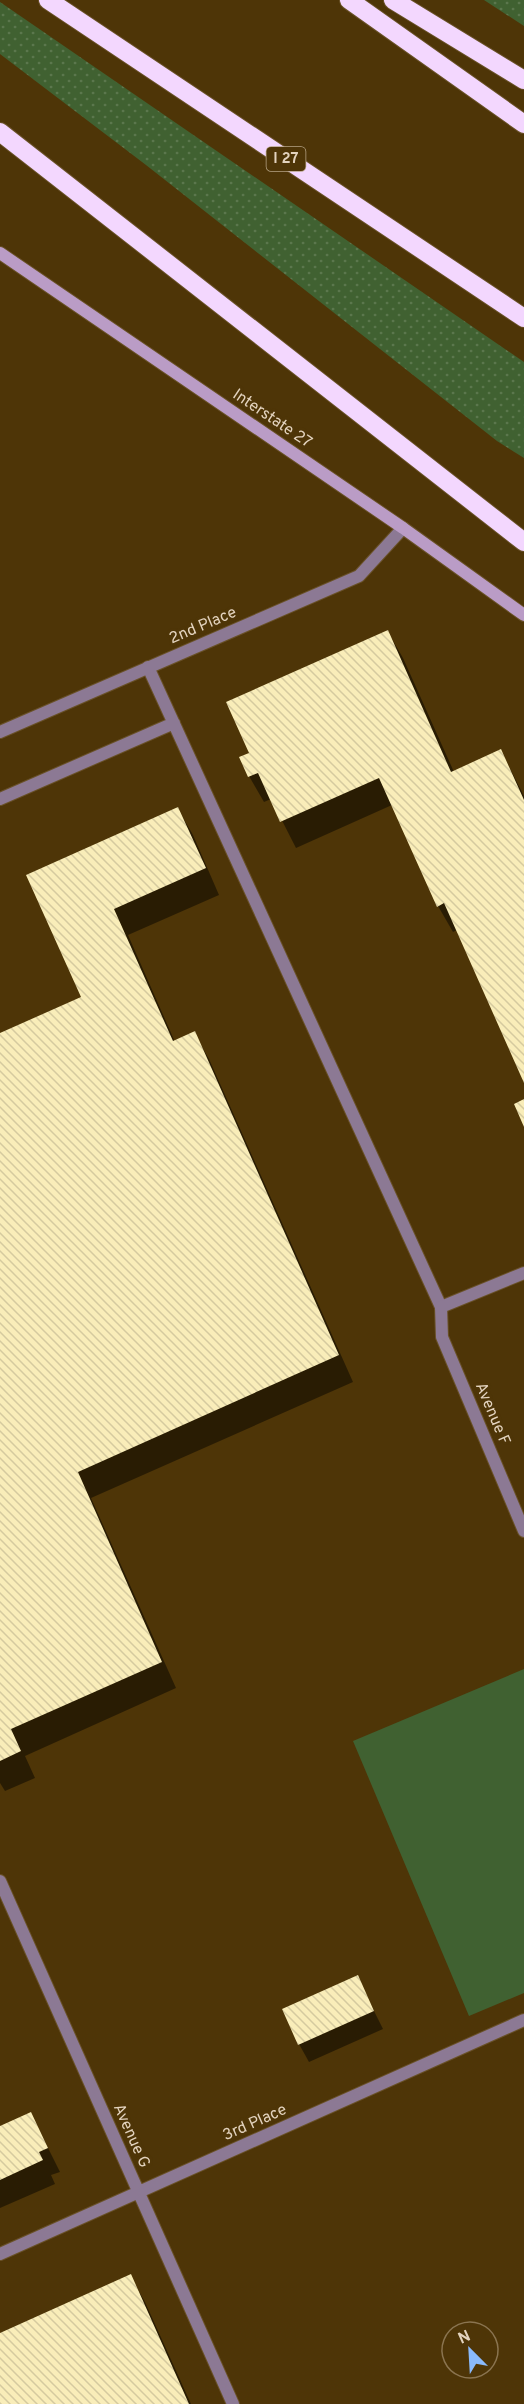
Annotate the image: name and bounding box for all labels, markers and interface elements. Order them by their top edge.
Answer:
road number: I 27 [266,147,306,171]
street label: Interstate 27 [228,385,316,453]
street label: 2nd Place [166,603,240,649]
street label: Avenue F [470,1380,514,1448]
street label: 3rd Place [220,2100,290,2146]
street label: Avenue G [108,2101,154,2171]
north arrow [440,2320,500,2380]
text: N [455,2327,474,2350]

